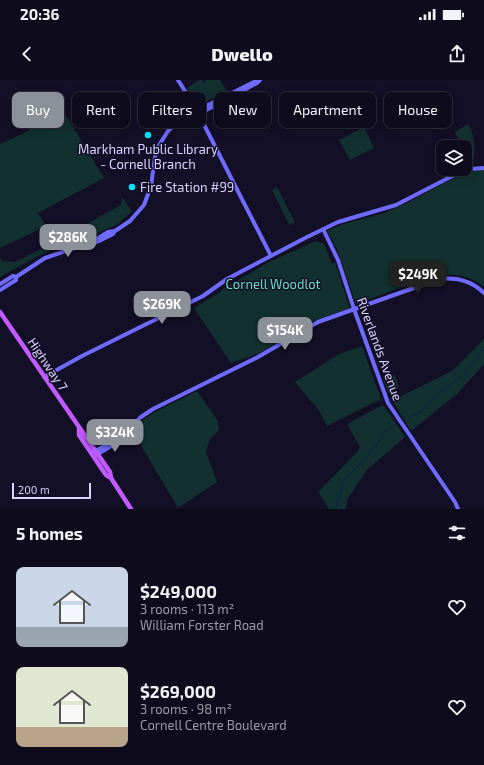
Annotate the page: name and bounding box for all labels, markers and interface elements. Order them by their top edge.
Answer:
text: 20:36 [20,5,59,23]
icon: back [16,43,38,65]
text: Dwello [211,43,273,65]
icon: share [446,43,468,65]
chip: Buy [12,92,64,128]
chip: Rent [72,92,130,128]
chip: Filters [138,92,206,128]
chip: New [214,92,271,128]
chip: Apartment [279,92,376,128]
chip: House [384,92,452,128]
marker: Markham Public Library - Cornell Branch [143,130,153,140]
map controls [436,140,472,176]
button: layers [436,140,472,176]
place label: Markham Public Library - Cornell Branch [78,141,218,172]
place label: Fire Station #99 [140,179,234,195]
marker: Fire Station #99 [127,182,137,192]
pin: $286K [40,224,96,258]
text: $286K [48,229,88,245]
pin: $249K [390,261,446,295]
text: $249K [398,266,438,282]
park label: Cornell Woodlot [225,276,321,292]
pin: $269K [134,291,190,325]
street label: Riverlands Avenue [354,295,406,403]
text: $269K [143,296,181,312]
pin: $154K [257,317,313,351]
text: $154K [267,322,303,338]
street label: Highway 7 [24,334,72,394]
pin: $324K [87,419,143,453]
text: $324K [96,424,135,440]
scale bar [12,481,91,500]
text: 200 m [18,483,50,496]
icon: filters [446,522,468,544]
text: 5 homes [16,523,83,543]
text: $249,000 [140,581,217,601]
icon: home [48,583,96,631]
icon: heart [446,596,468,618]
text: 3 rooms · 113 m² [140,601,234,617]
text: William Forster Road [140,617,264,633]
text: $269,000 [140,681,216,701]
icon: home [48,683,96,731]
icon: heart [446,696,468,718]
text: 3 rooms · 98 m² [140,701,232,717]
text: Cornell Centre Boulevard [140,717,287,733]

